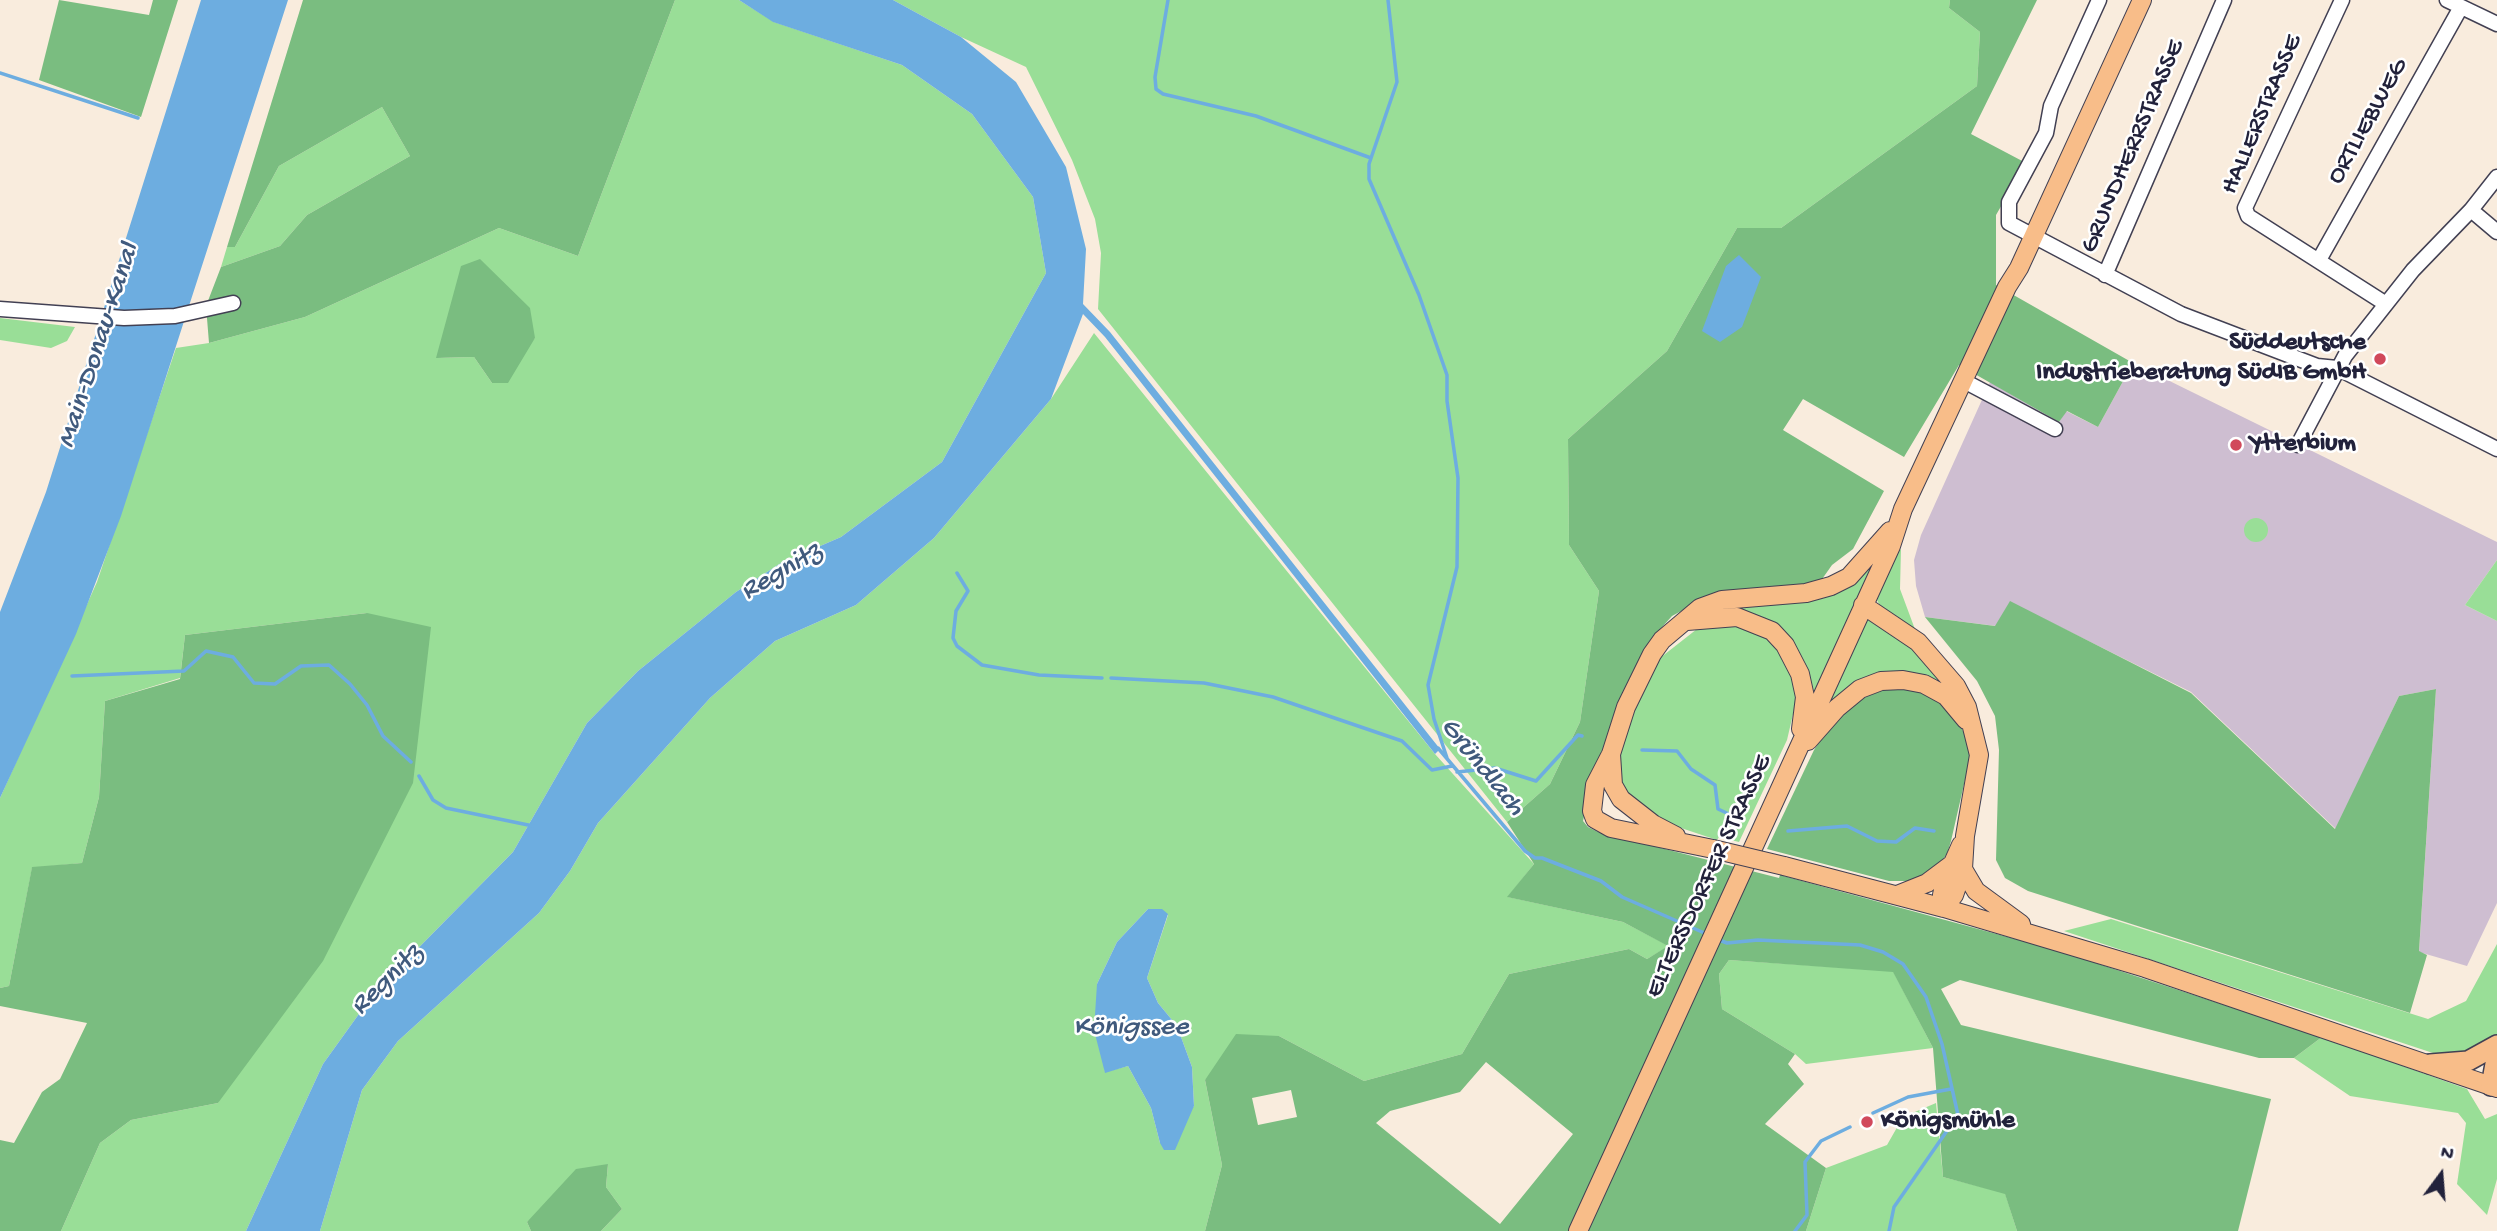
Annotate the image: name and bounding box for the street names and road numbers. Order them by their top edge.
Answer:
street label: HALLERSTRASSE [2215,30,2311,200]
street label: GRUNDHERRSTRASSE [2075,36,2193,258]
street label: ORTLIEBWEG [2322,54,2416,190]
street label: ELTERSDORFER STRASSE [1640,751,1780,1003]

